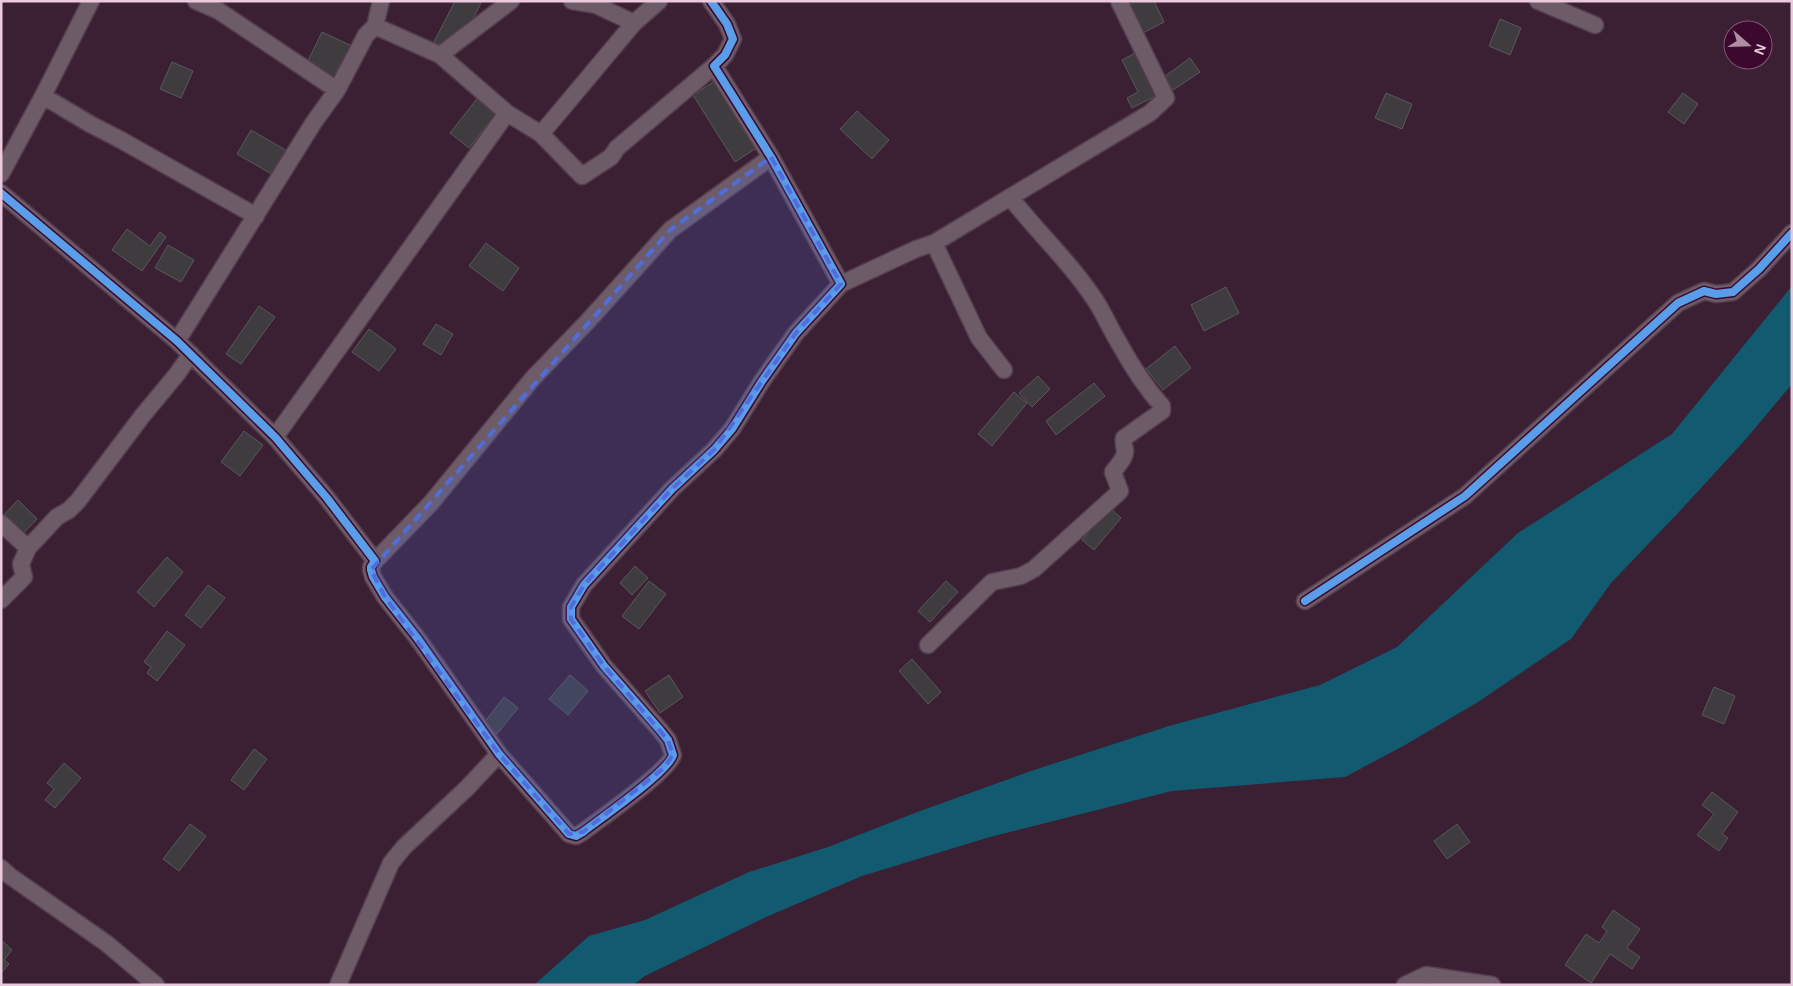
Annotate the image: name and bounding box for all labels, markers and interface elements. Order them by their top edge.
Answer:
north arrow [1723,20,1773,70]
text: N [1751,42,1769,57]

